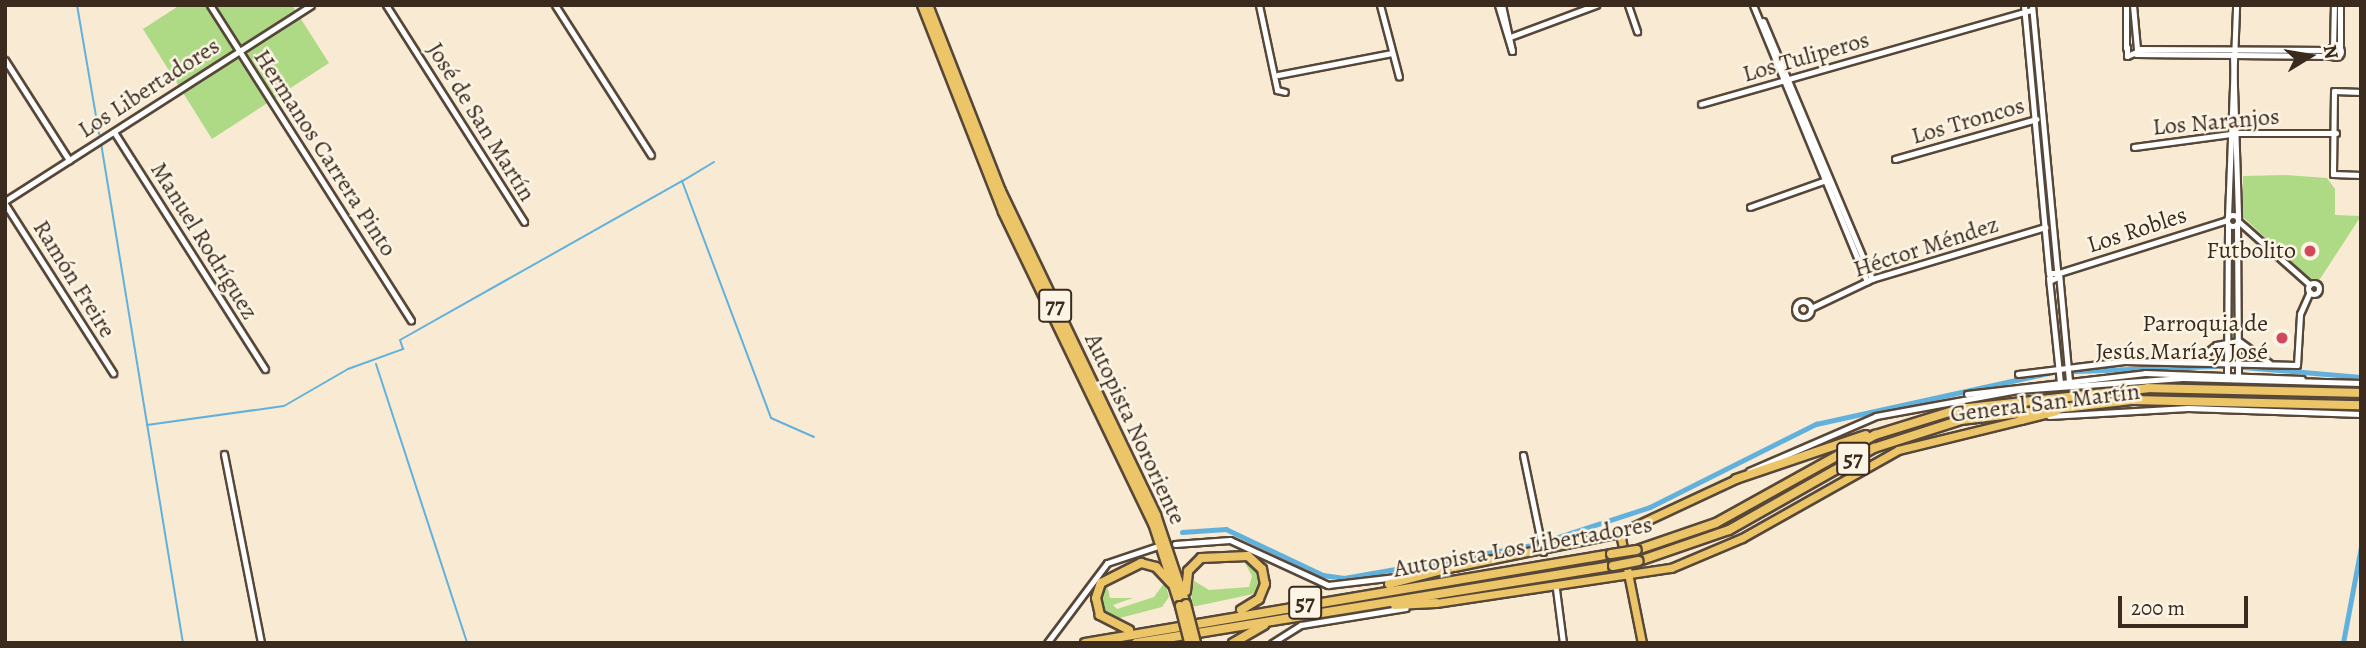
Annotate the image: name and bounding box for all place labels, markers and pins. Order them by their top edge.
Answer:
place label: Futbolito [2206,237,2296,265]
marker: Futbolito [2302,243,2318,259]
place label: Parroquia de Jesús María y José [2095,310,2268,366]
marker: Parroquia de Jesús María y José [2274,330,2290,346]

